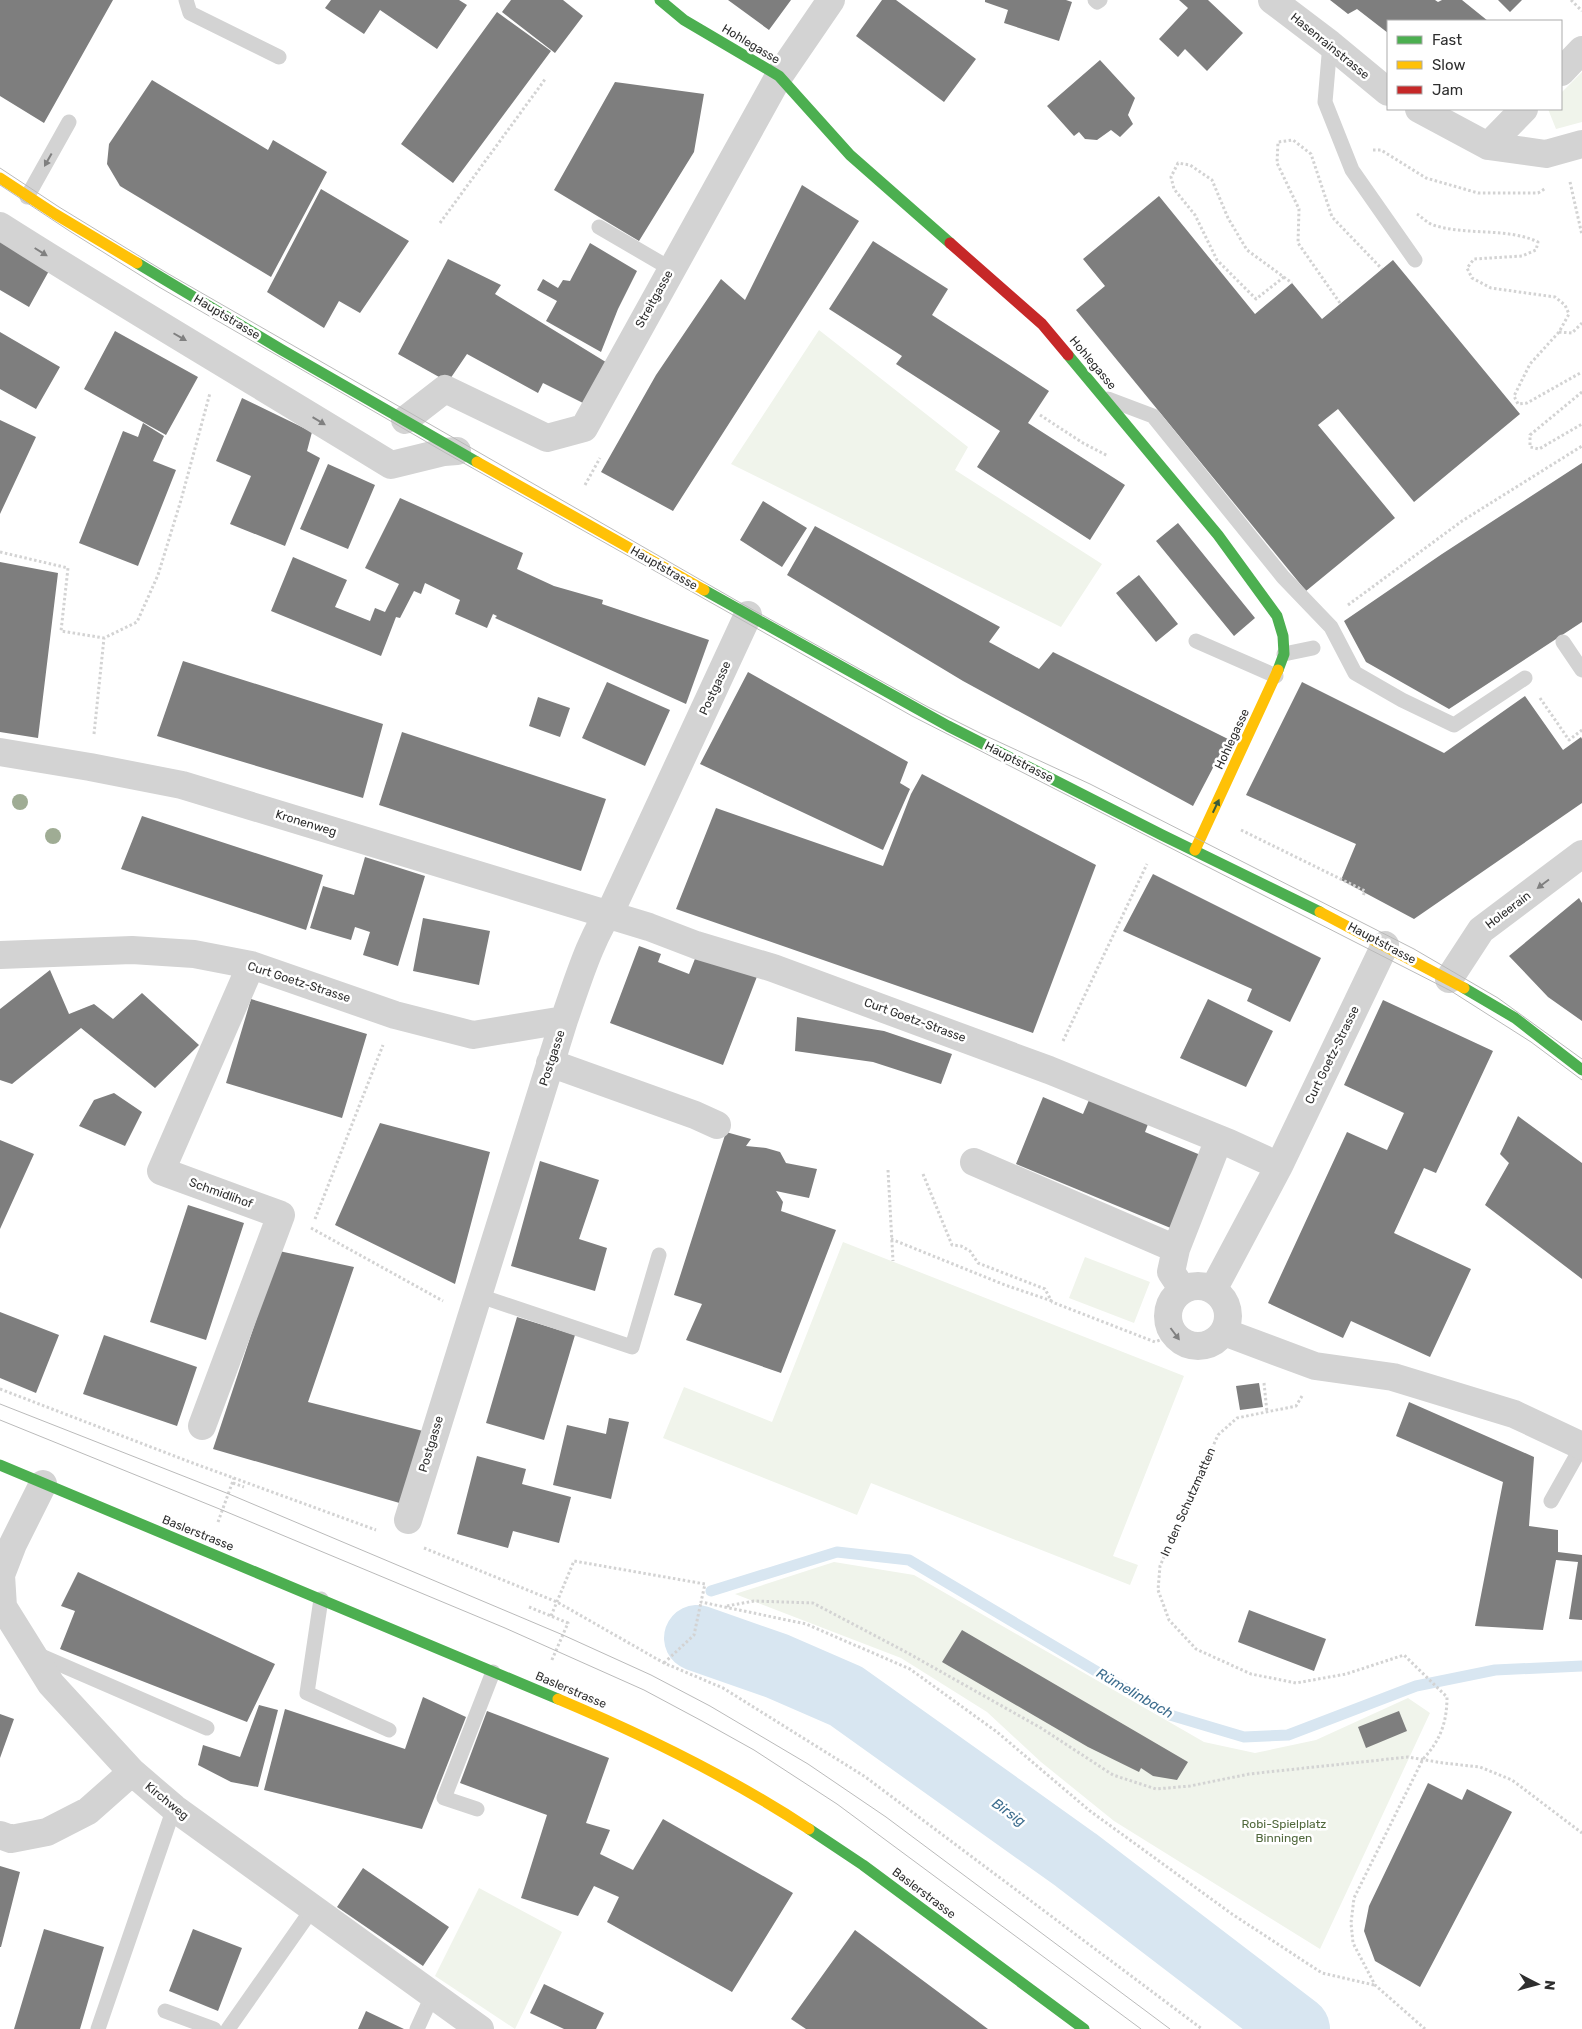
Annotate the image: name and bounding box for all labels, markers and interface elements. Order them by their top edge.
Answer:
street label: Hasenrainstrasse [1288,10,1372,82]
legend [1387,20,1562,110]
street label: Hohlegasse [719,21,783,67]
text: Fast [1432,31,1462,49]
text: Slow [1432,56,1465,74]
text: Jam [1432,81,1463,99]
one-way arrow [44,152,52,167]
one-way arrow [35,248,48,257]
street label: Streitgasse [632,268,676,330]
street label: Hauptstrasse [191,292,263,342]
one-way arrow [173,333,187,341]
street label: Hohlegasse [1067,334,1119,393]
one-way arrow [313,416,326,425]
street label: Hauptstrasse [628,543,700,593]
street label: Postgasse [696,658,734,717]
street label: Hohlegasse [1212,706,1252,771]
street label: Hauptstrasse [982,739,1056,785]
one-way arrow [1212,799,1220,813]
street label: Kronenweg [274,807,338,839]
one-way arrow [1537,878,1550,889]
street label: Holeerain [1483,888,1533,932]
street label: Hauptstrasse [1346,919,1419,967]
street label: Curt Goetz-Strasse [246,959,353,1005]
street label: Curt Goetz-Strasse [862,995,968,1045]
street label: Curt Goetz-Strasse [1302,1003,1362,1106]
street label: Postgasse [536,1028,568,1088]
street label: Schmidlihof [187,1175,255,1211]
one-way arrow [1170,1328,1180,1341]
street label: Postgasse [416,1414,446,1474]
street label: In den Schutzmatten [1158,1445,1218,1559]
street label: Baslerstrasse [160,1512,236,1554]
water label: Rümelinbach [1093,1665,1176,1722]
street label: Baslerstrasse [533,1669,609,1711]
street label: Kirchweg [142,1779,192,1823]
water label: Birsig [989,1795,1029,1830]
park label: Robi-Spielplatz Binningen [1242,1817,1326,1845]
street label: Baslerstrasse [890,1865,959,1922]
north arrow [1512,1959,1562,2009]
text: N [1540,1979,1558,1991]

